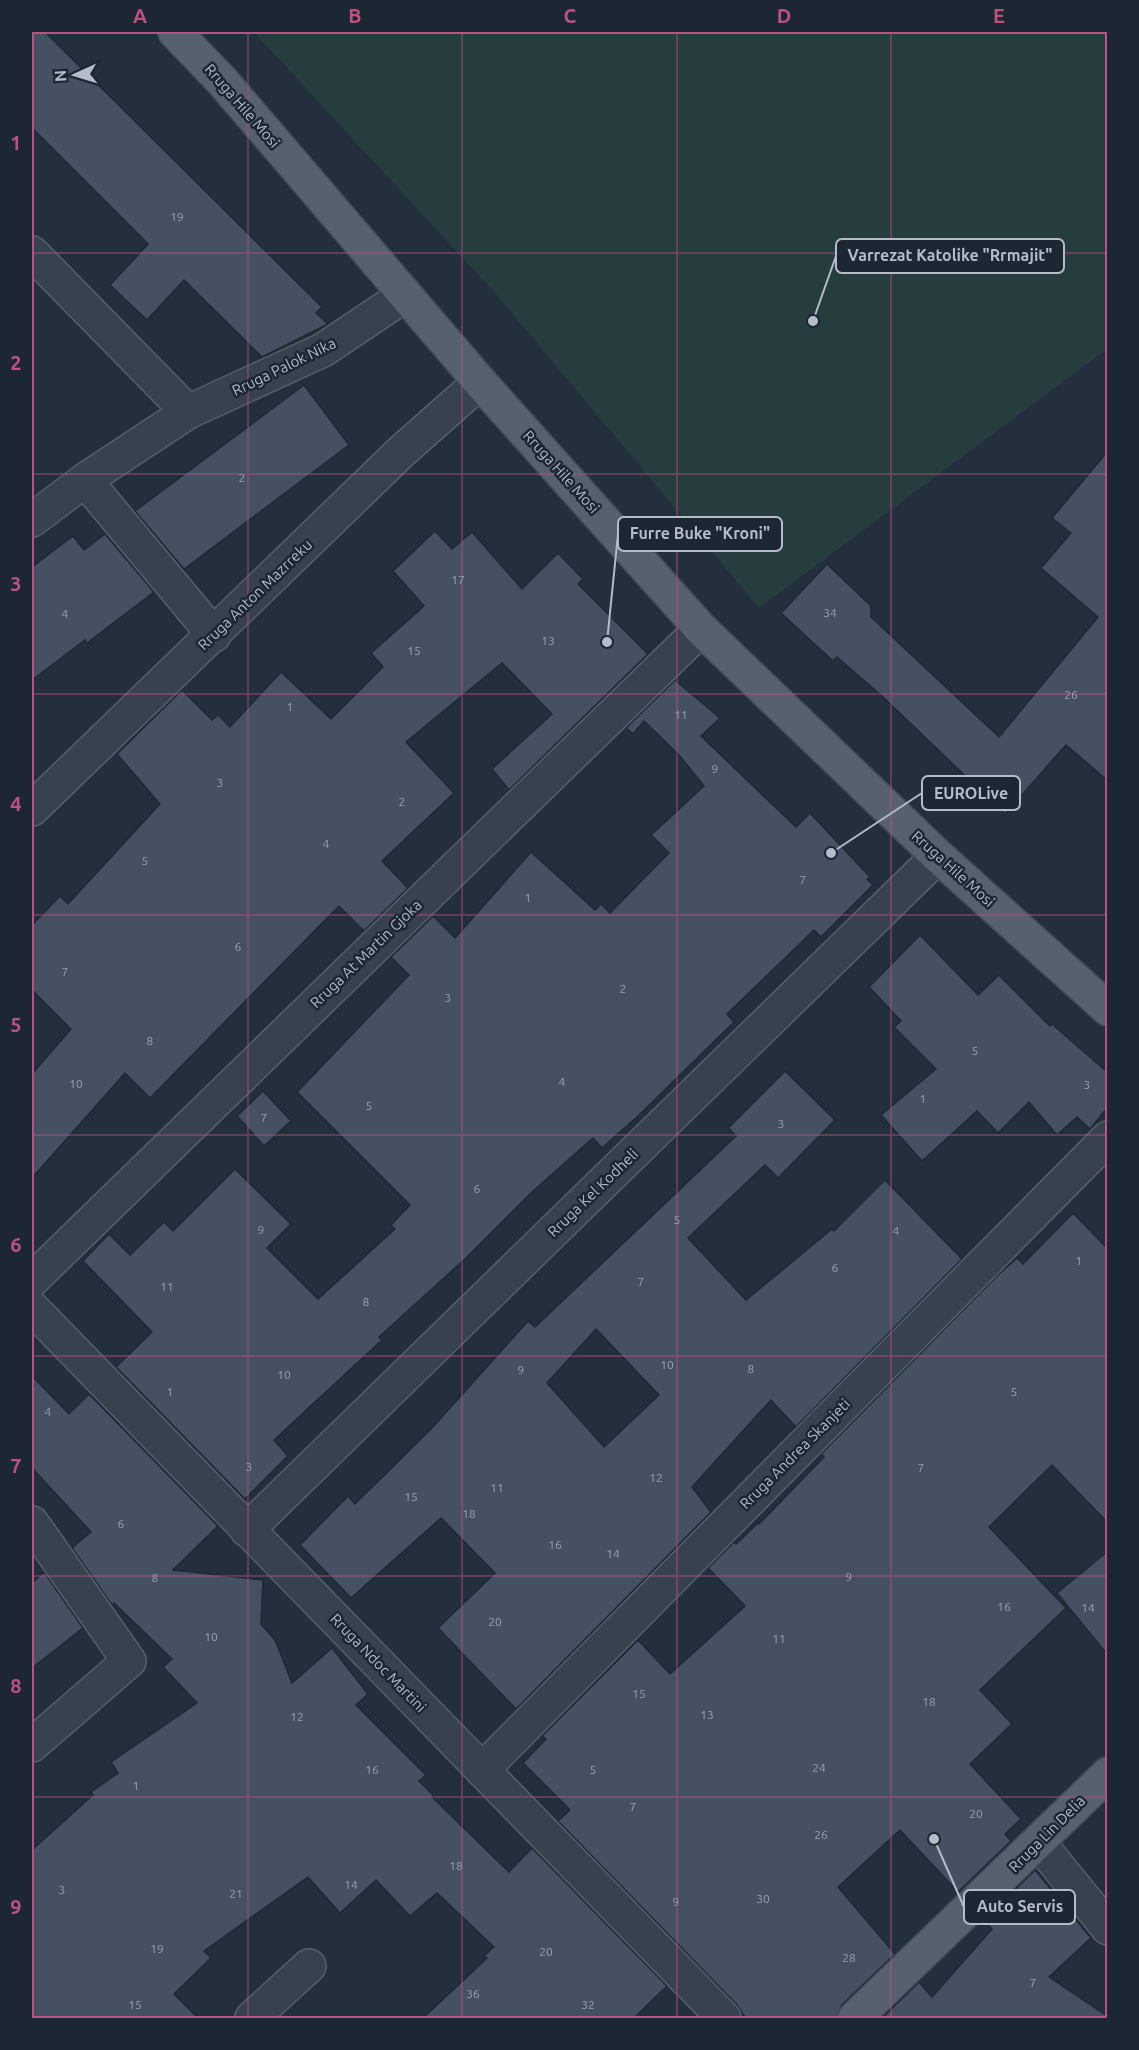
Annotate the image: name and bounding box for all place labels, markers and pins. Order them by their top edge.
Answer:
callout: Varrezat Katolike "Rrmajit" [836,239,1064,273]
callout: Furre Buke "Kroni" [618,517,782,551]
callout: EUROLive [922,776,1020,810]
callout: Auto Servis [964,1890,1075,1924]

